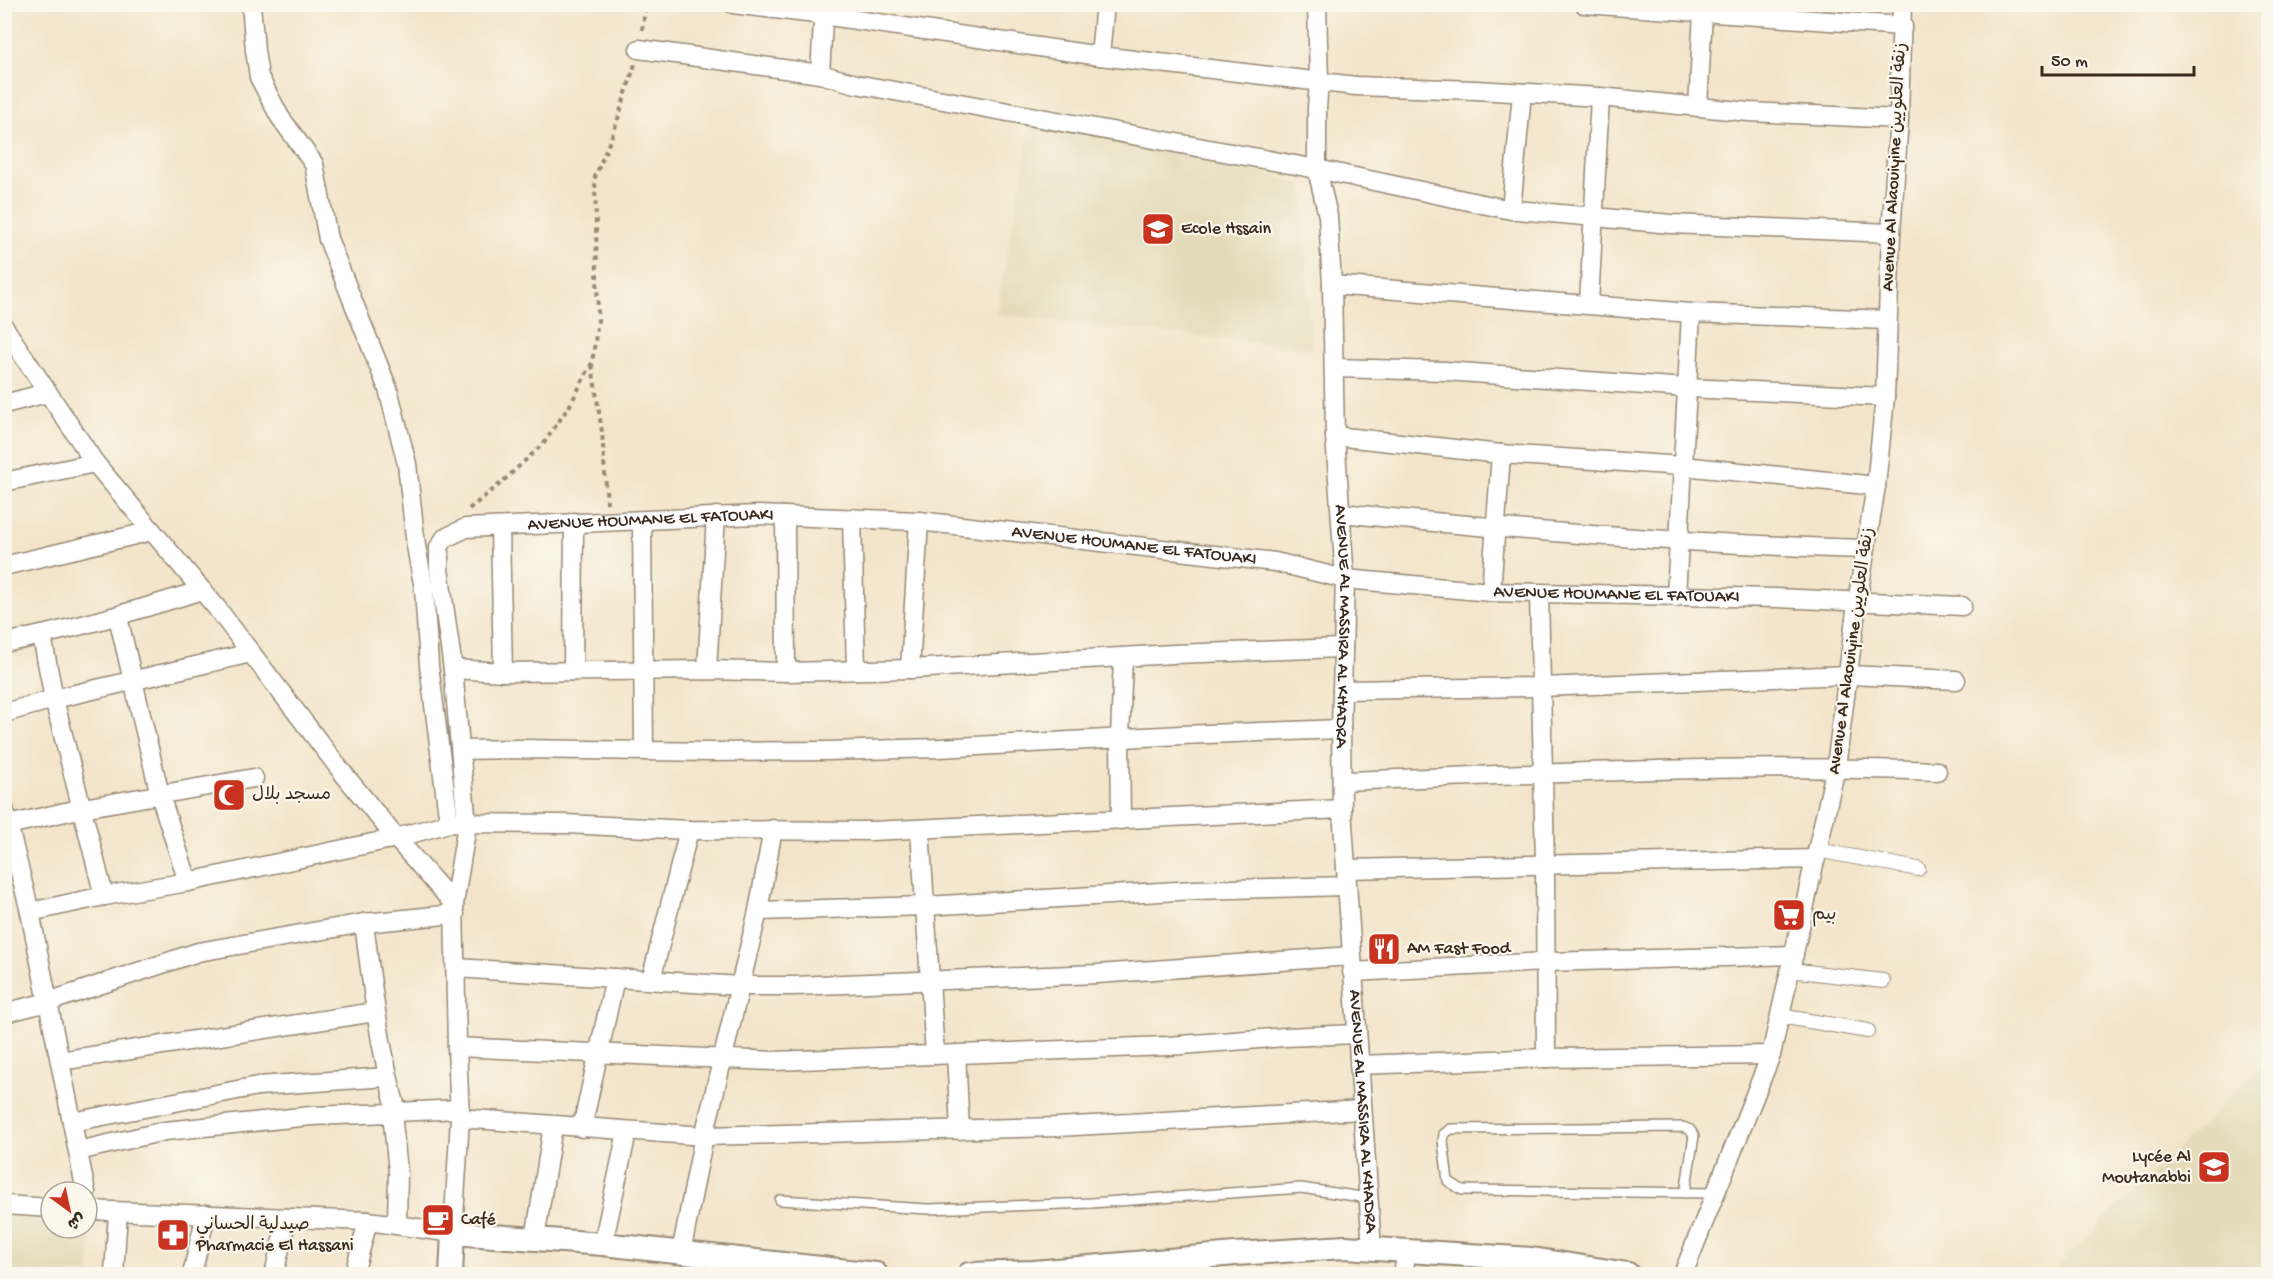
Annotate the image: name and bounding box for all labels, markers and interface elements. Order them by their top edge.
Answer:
scale bar [2042,39,2194,77]
street label: Avenue Al Alaouiyine زنقة العلويين [1878,42,1912,292]
text: 50 m [2051,52,2088,73]
school or university icon: Ecole Hssain [1140,211,1176,247]
place label: Ecole Hssain [1181,219,1272,240]
street label: AVENUE HOUMANE EL FATOUAKI [527,504,774,536]
street label: AVENUE AL MASSIRA AL KHADRA [1329,504,1356,749]
street label: AVENUE HOUMANE EL FATOUAKI [1010,521,1258,570]
street label: Avenue Al Alaouiyine زنقة العلويين [1824,526,1880,776]
street label: AVENUE HOUMANE EL FATOUAKI [1493,582,1740,608]
mosque icon: مسجد بلال [211,777,247,813]
place label: مسجد بلال [252,785,331,806]
supermarket icon: بيم [1771,897,1807,933]
place label: بيم [1812,905,1836,927]
restaurant icon: AM Fast Food [1366,931,1402,967]
place label: AM Fast Food [1407,939,1512,960]
street label: AVENUE AL MASSIRA AL KHADRA [1344,989,1381,1235]
place label: Lycée Al Moutanabbi [2102,1147,2191,1189]
school or university icon: Lycée Al Moutanabbi [2196,1149,2232,1185]
north arrow [39,1180,99,1240]
cafe icon: Café [420,1202,456,1238]
text: ش [63,1207,88,1232]
place label: Café [461,1210,496,1231]
place label: صيدلية الحساني Pharmacie El Hassani [195,1215,354,1257]
pharmacy icon: صيدلية الحساني Pharmacie El Hassani [155,1217,191,1253]

